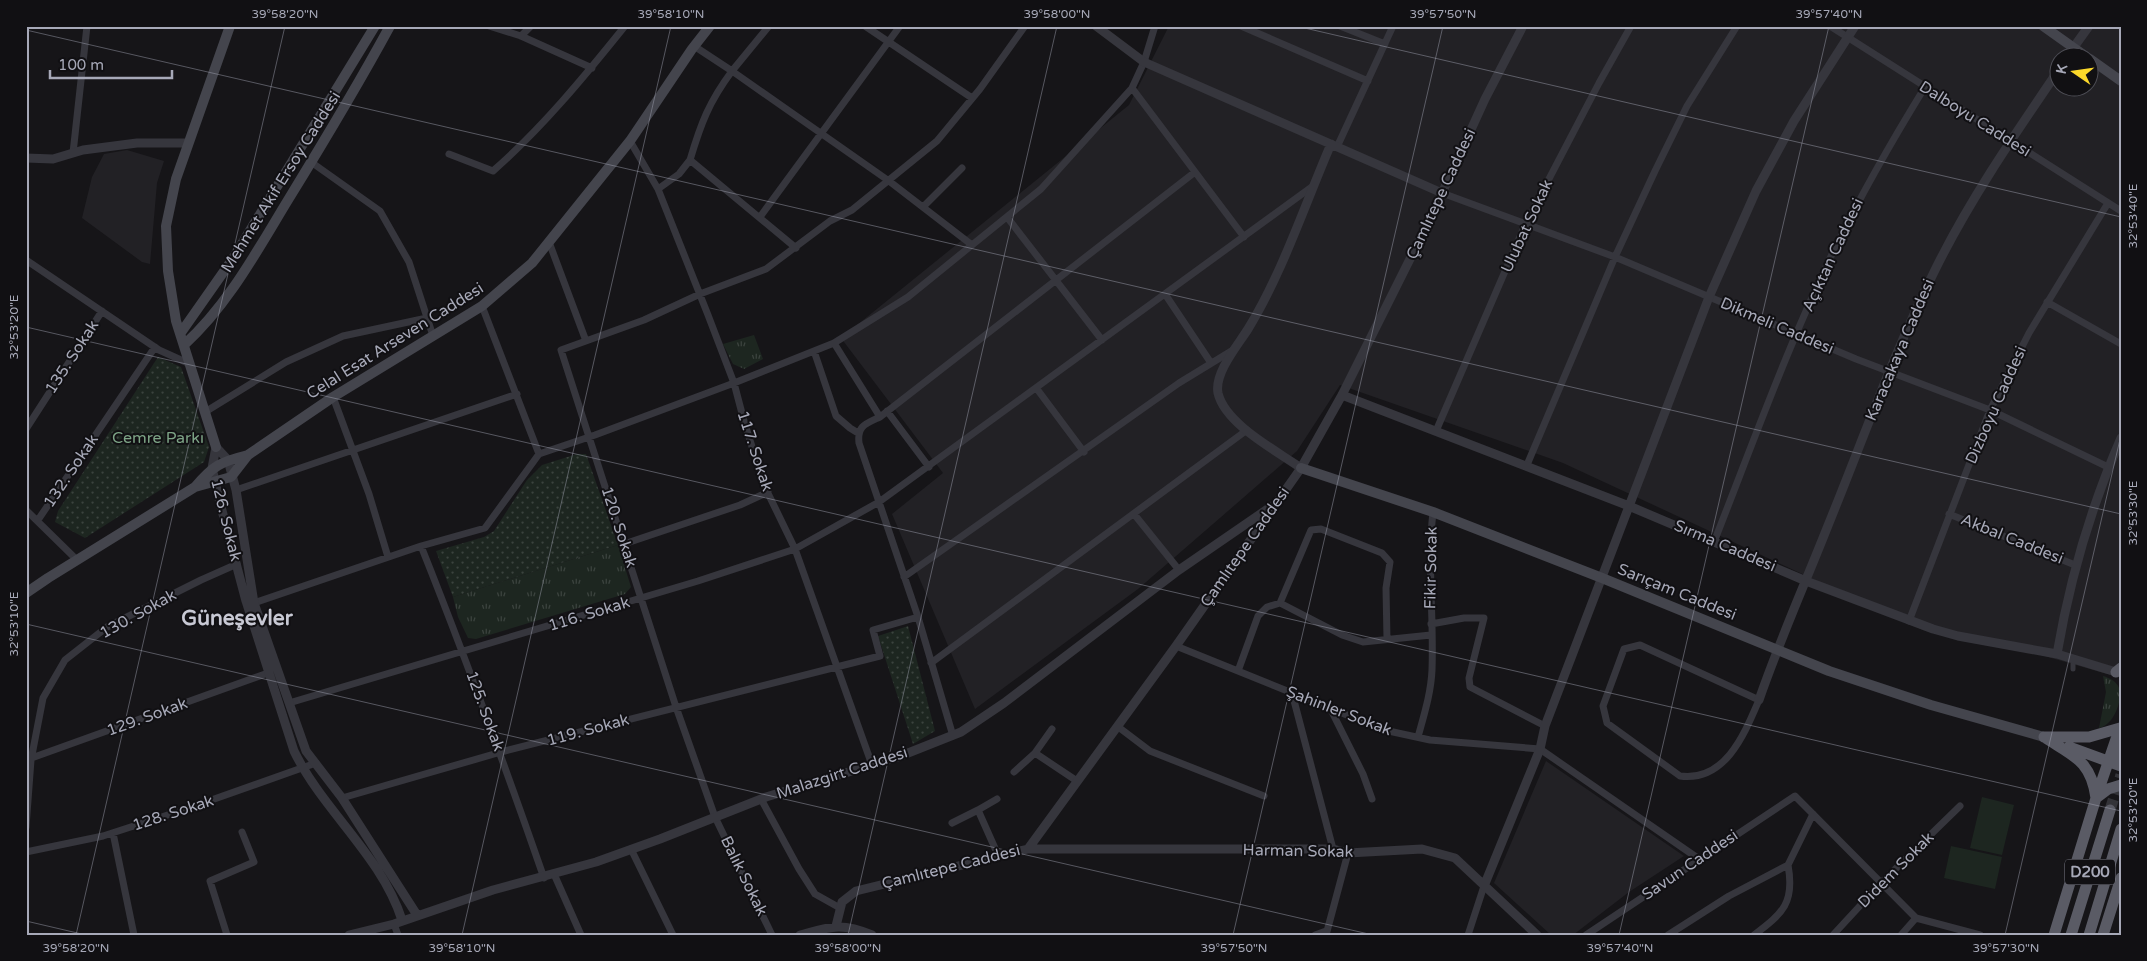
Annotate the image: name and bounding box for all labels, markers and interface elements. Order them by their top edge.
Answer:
text: 39°58'20"N [252,7,319,21]
text: 39°58'10"N [638,7,705,21]
text: 39°58'00"N [1024,7,1091,21]
text: 39°57'50"N [1410,7,1477,21]
text: 39°57'40"N [1796,7,1863,21]
scale bar [50,48,172,80]
north arrow [2050,48,2100,98]
text: 100 m [58,56,104,74]
text: K [2052,62,2071,76]
street label: Dalboyu Caddesi [1915,77,2035,161]
street label: Mehmet Akif Ersoy Caddesi [217,88,345,276]
street label: Çamlıtepe Caddesi [1402,125,1480,263]
street label: Ulubat Sokak [1497,176,1557,276]
text: 32°53'40"E [2126,183,2140,249]
street label: Açıktan Caddesi [1798,195,1868,315]
street label: Karacakaya Caddesi [1861,276,1939,424]
street label: Celal Esat Arseven Caddesi [303,278,487,404]
street label: Dikmeli Caddesi [1717,293,1837,359]
text: 32°53'20"E [7,294,21,360]
street label: 135. Sokak [41,316,103,398]
street label: Dizboyu Caddesi [1961,343,2031,467]
street label: 117. Sokak [733,408,777,494]
park label: Cemre Parkı [112,428,204,448]
street label: 132. Sokak [39,430,103,512]
street label: 126. Sokak [206,477,246,564]
text: 32°53'30"E [2126,480,2140,546]
street label: Çamlıtepe Caddesi [1196,483,1294,611]
street label: 120. Sokak [596,484,642,570]
street label: Akbal Caddesi [1958,509,2066,569]
street label: Sırma Caddesi [1671,516,1779,576]
street label: Fikir Sokak [1420,526,1442,609]
street label: Sarıçam Caddesi [1615,559,1739,625]
street label: 130. Sokak [96,585,180,643]
text: 32°53'10"E [7,591,21,657]
street label: 116. Sokak [546,592,633,636]
district label: Güneşevler [181,606,294,631]
street label: 125. Sokak [461,668,509,754]
street label: Şahinler Sokak [1283,682,1395,740]
street label: 129. Sokak [104,693,190,741]
street label: 119. Sokak [545,709,632,751]
street label: Malazgirt Caddesi [774,742,910,804]
text: 32°53'20"E [2126,777,2140,843]
street label: 128. Sokak [130,790,216,836]
street label: Savun Caddesi [1638,825,1742,905]
street label: Didem Sokak [1854,827,1939,912]
street label: Balık Sokak [716,833,772,920]
street label: Çamlıtepe Caddesi [880,840,1022,894]
street label: Harman Sokak [1243,840,1354,862]
road number: D200 [2065,860,2115,884]
text: 39°58'20"N [43,941,110,955]
text: 39°58'10"N [429,941,496,955]
text: 39°58'00"N [815,941,882,955]
text: 39°57'50"N [1201,941,1268,955]
text: 39°57'40"N [1587,941,1654,955]
text: 39°57'30"N [1973,941,2040,955]

